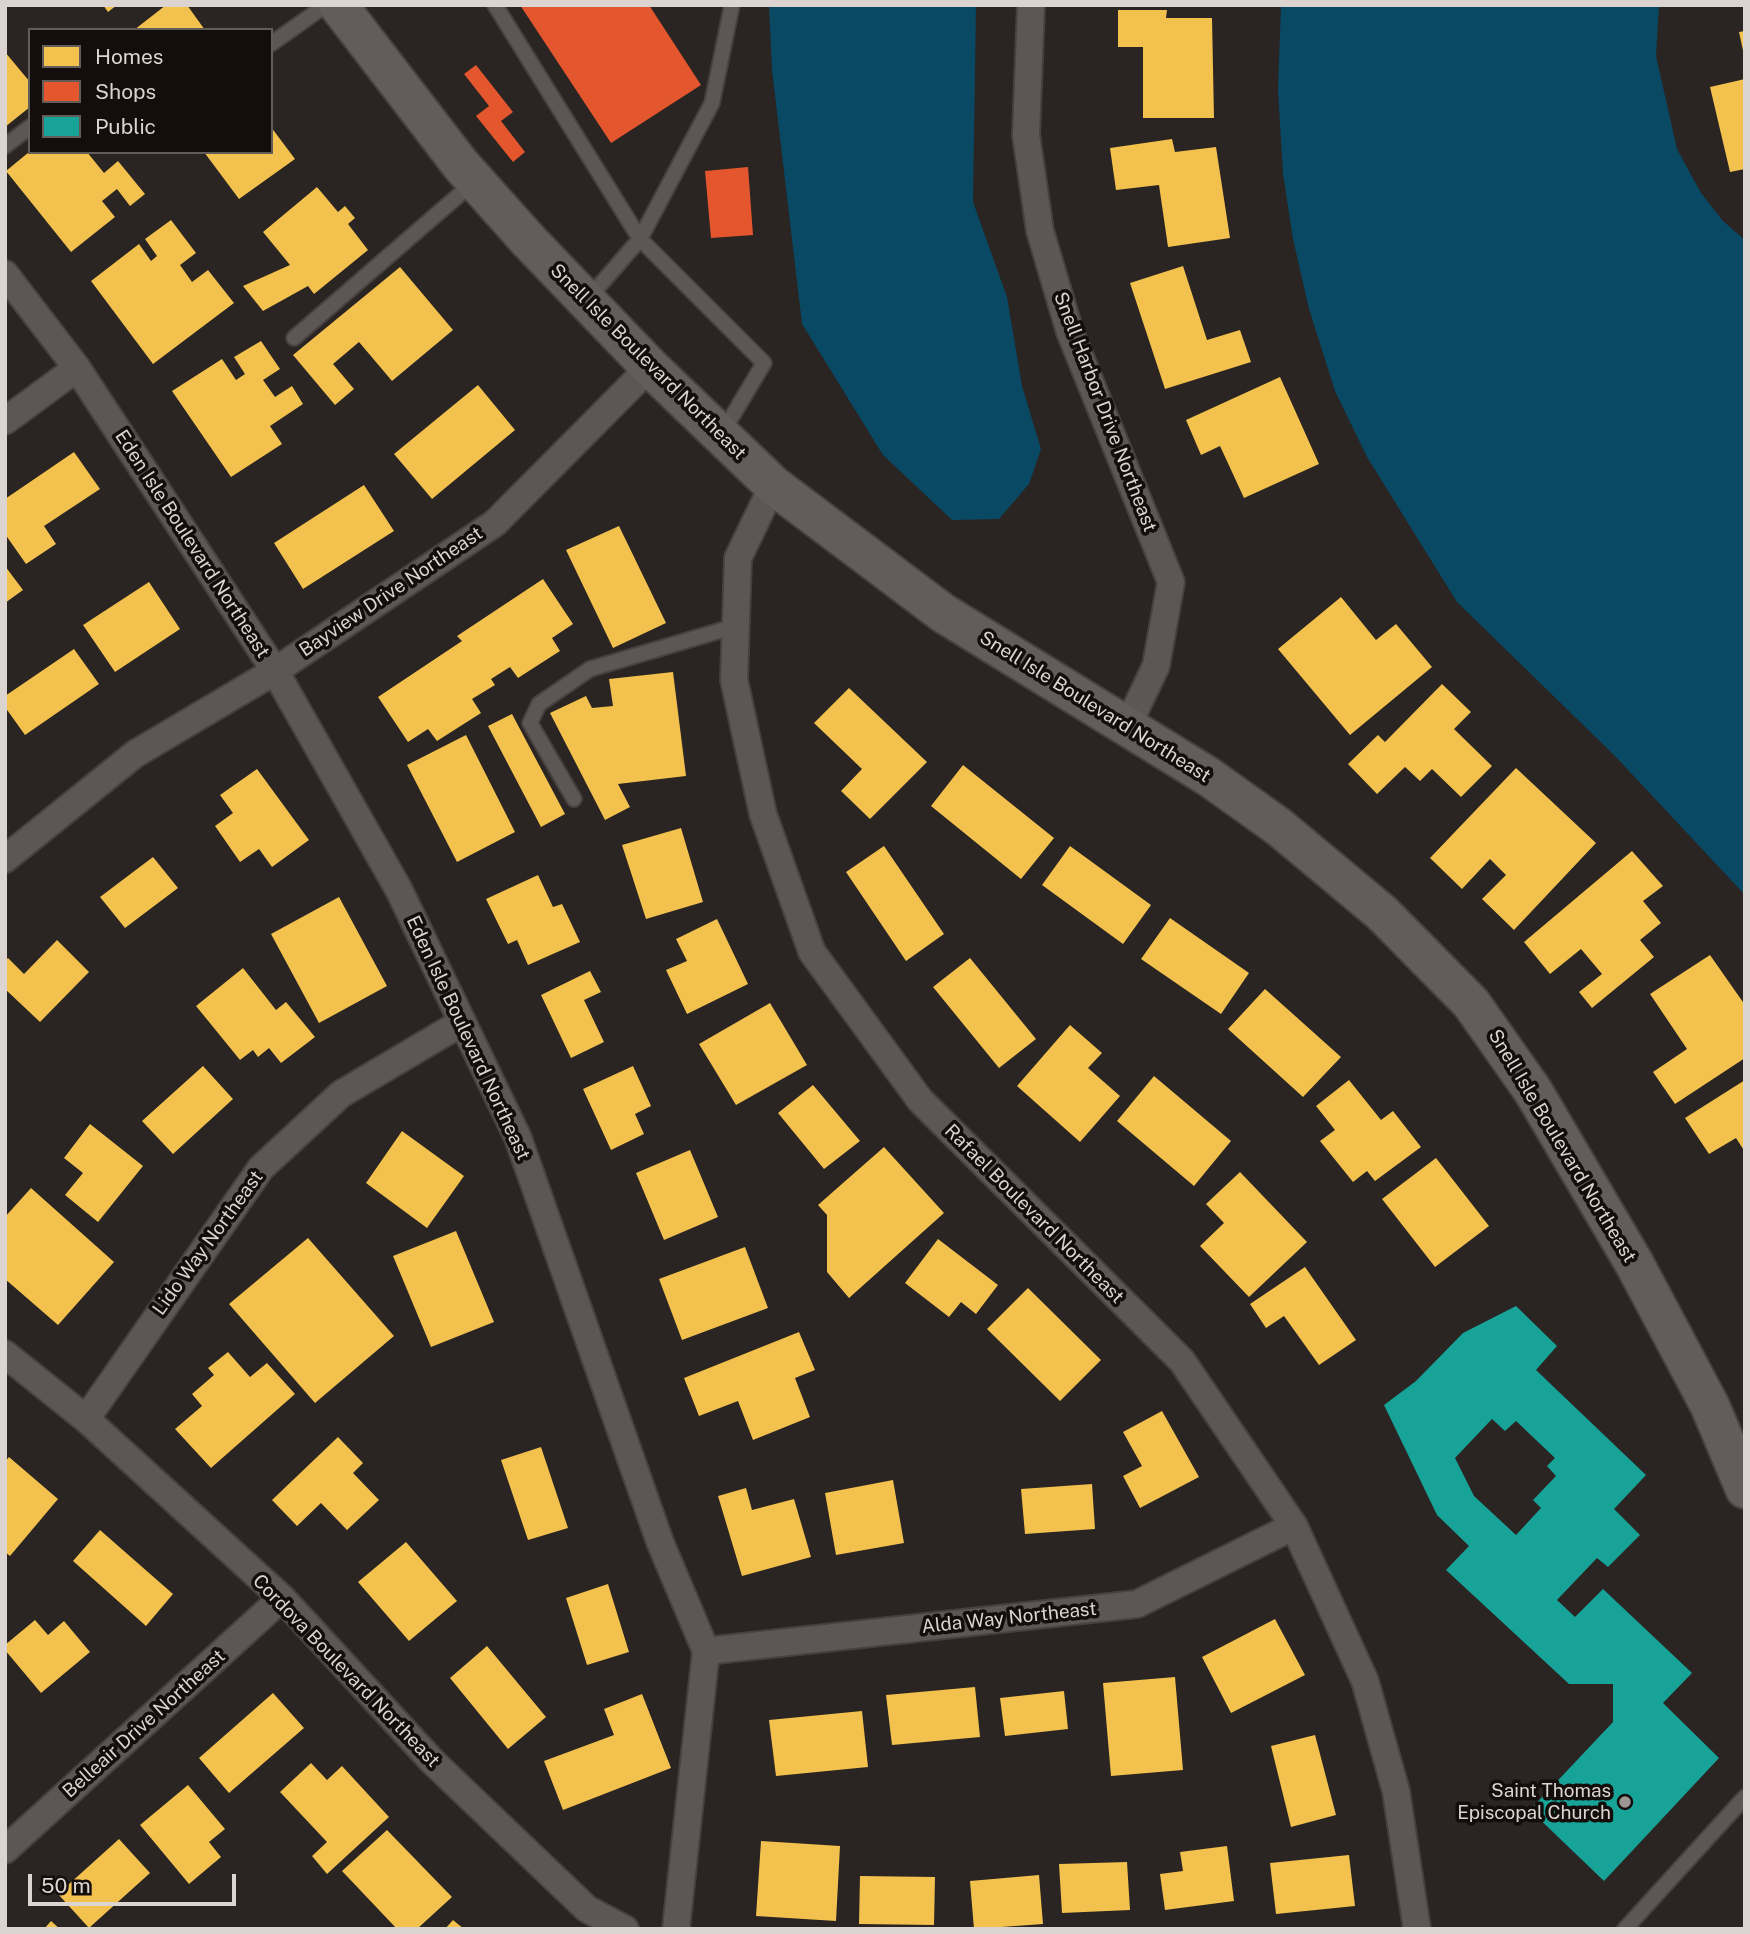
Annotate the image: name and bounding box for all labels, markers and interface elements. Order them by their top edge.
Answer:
legend [28,28,273,154]
text: Homes [95,44,163,69]
text: Shops [95,79,156,104]
text: Public [95,114,156,139]
street label: Snell Isle Boulevard Northeast [545,259,751,465]
street label: Snell Harbor Drive Northeast [1049,289,1161,535]
street label: Eden Isle Boulevard Northeast [110,426,274,662]
street label: Bayview Drive Northeast [295,522,487,662]
street label: Snell Isle Boulevard Northeast [975,626,1215,788]
street label: Eden Isle Boulevard Northeast [401,912,535,1164]
street label: Snell Isle Boulevard Northeast [1483,1025,1641,1267]
street label: Rafael Boulevard Northeast [940,1120,1128,1308]
street label: Lido Way Northeast [148,1166,268,1320]
street label: Cordova Boulevard Northeast [248,1570,444,1772]
street label: Alda Way Northeast [920,1597,1098,1639]
street label: Belleair Drive Northeast [58,1645,230,1803]
place label: Saint Thomas Episcopal Church [1457,1780,1611,1824]
marker: Saint Thomas Episcopal Church [1617,1794,1633,1810]
scale bar [32,1860,240,1904]
text: 50 m [41,1873,91,1898]

